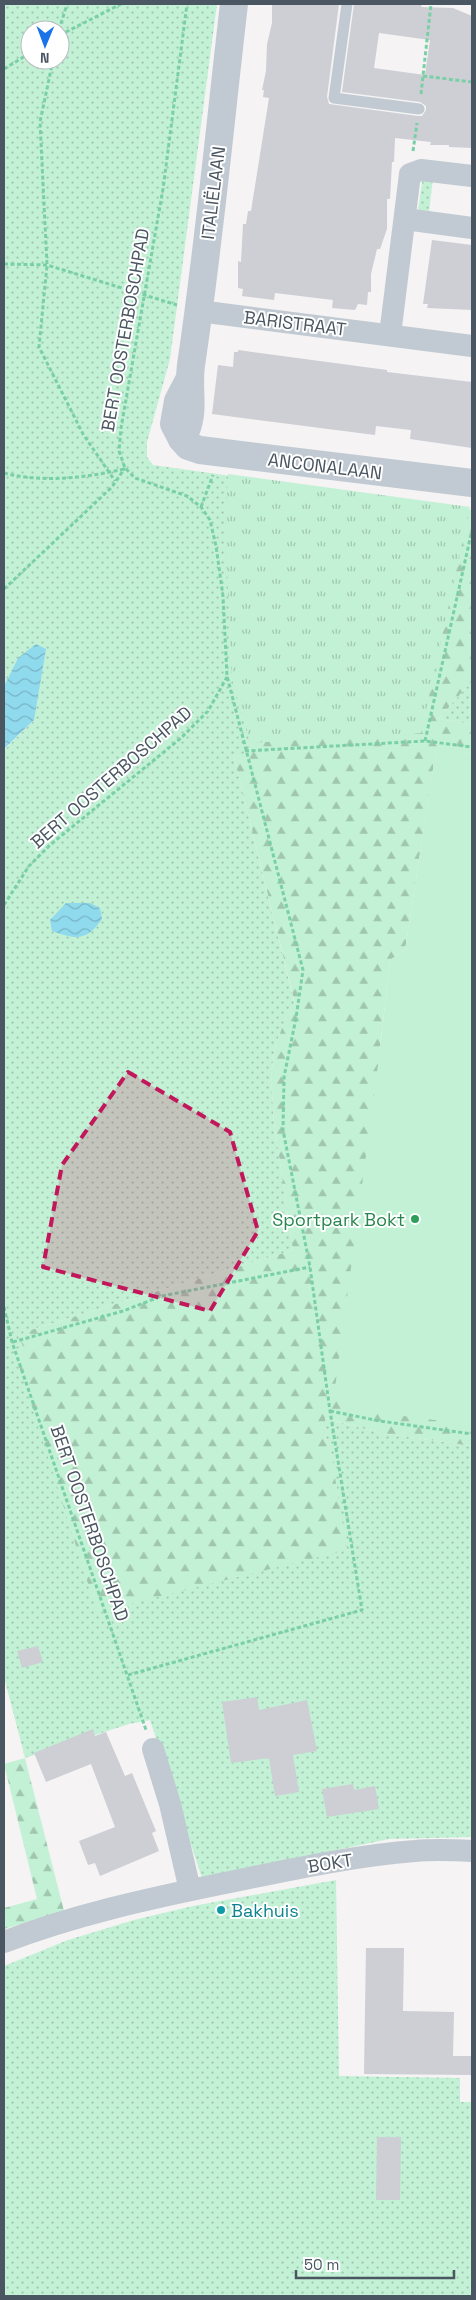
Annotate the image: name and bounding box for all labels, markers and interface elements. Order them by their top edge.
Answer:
north arrow [20,20,70,70]
text: N [40,49,50,67]
street label: ITALIËLAAN [196,145,230,241]
street label: BERT OOSTERBOSCHPAD [96,227,154,433]
street label: BARISTRAAT [242,305,348,341]
street label: ANCONALAAN [267,448,383,484]
street label: BERT OOSTERBOSCHPAD [26,701,196,853]
place label: Sportpark Bokt [272,1208,405,1231]
marker: Sportpark Bokt [409,1213,421,1225]
street label: BERT OOSTERBOSCHPAD [46,1422,134,1624]
street label: BOKT [306,1848,355,1878]
place label: Bakhuis [231,1899,299,1922]
marker: Bakhuis [215,1904,227,1916]
scale bar [296,2248,454,2280]
text: 50 m [304,2255,339,2274]

